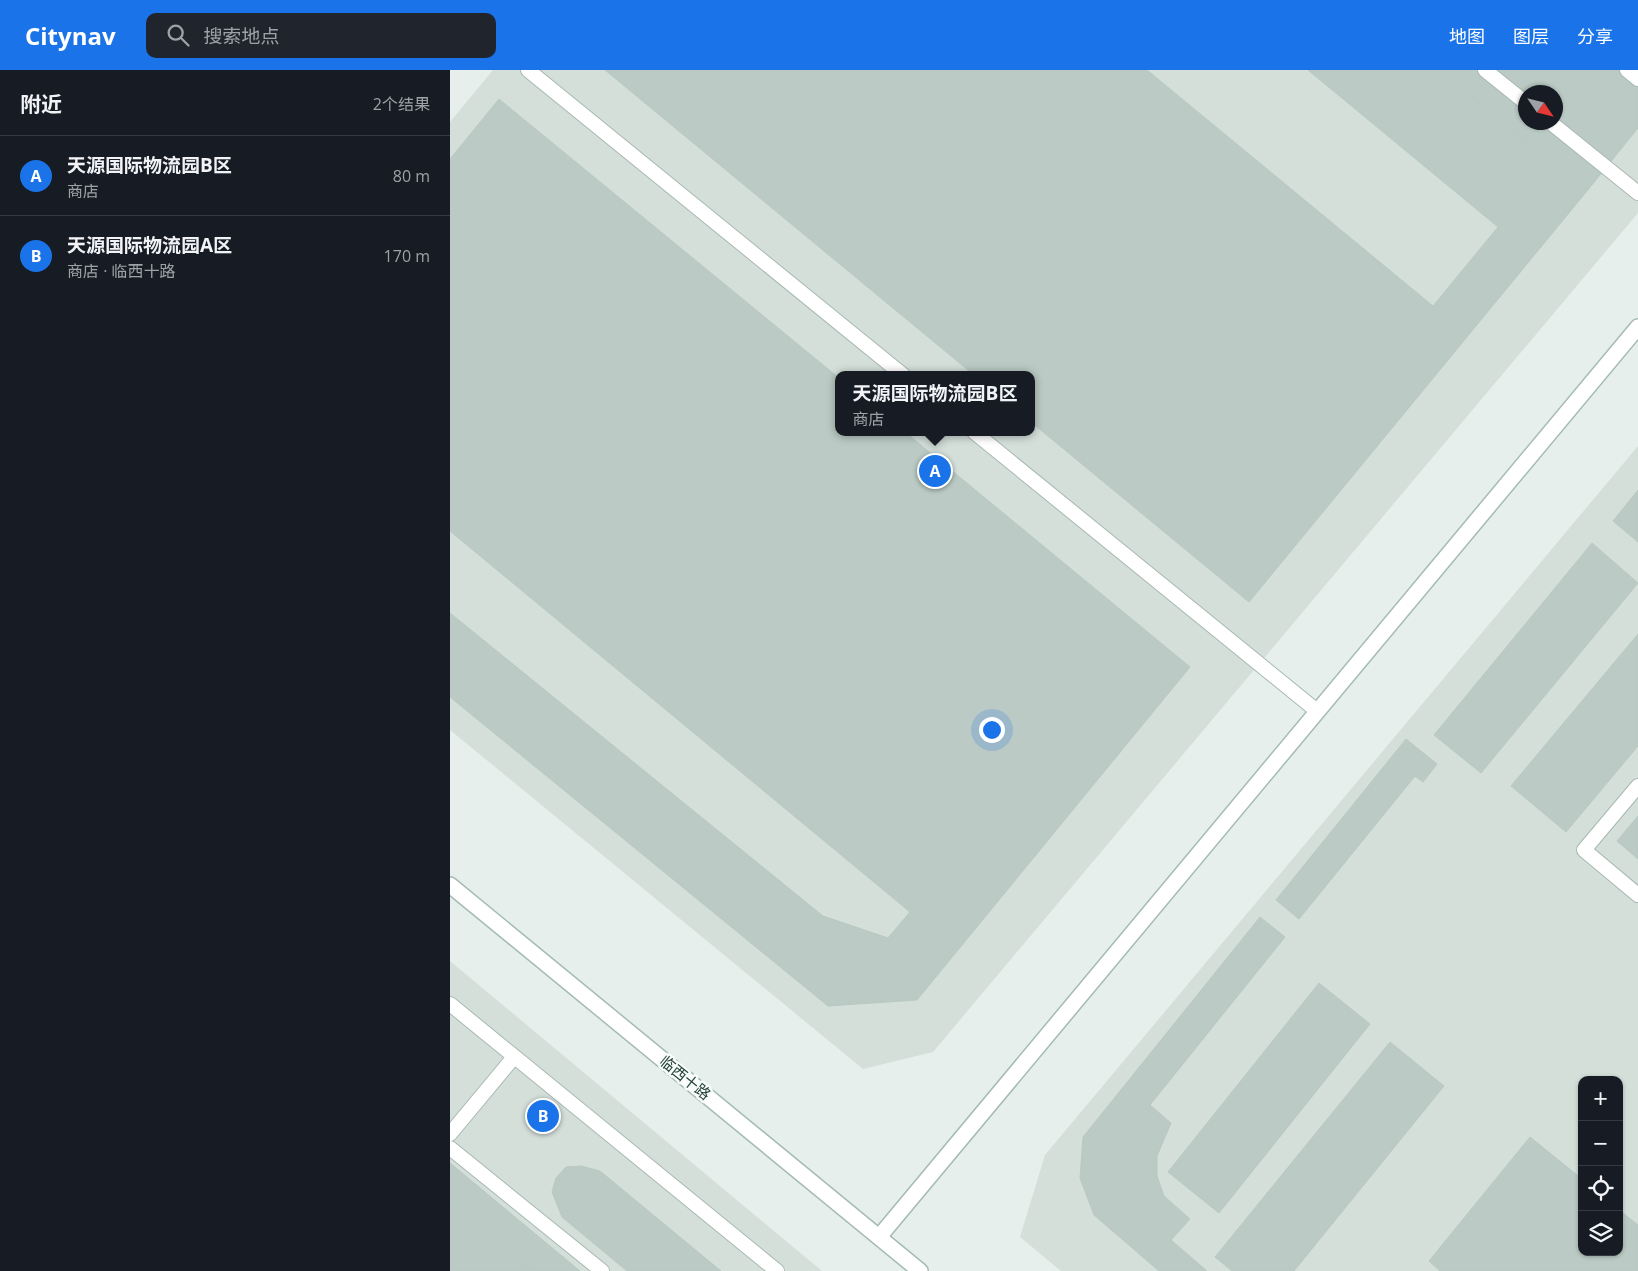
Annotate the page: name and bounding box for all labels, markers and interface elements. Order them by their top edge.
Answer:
search box [146,13,496,58]
text: Citynav [25,19,116,52]
icon: search [164,21,192,49]
text: 搜索地点 [204,23,280,49]
text: 地图 [1449,24,1485,48]
text: 图层 [1513,24,1549,48]
text: 分享 [1577,24,1613,48]
north arrow [1518,85,1563,130]
text: 附近 [20,90,62,118]
text: 2个结果 [373,93,430,115]
text: 天源国际物流园B区 [67,152,232,178]
text: A [30,165,42,187]
text: 80 m [393,165,430,187]
text: 商店 [67,180,99,202]
text: 天源国际物流园A区 [67,232,232,258]
text: B [31,245,41,267]
text: 170 m [384,245,430,267]
text: 商店 · 临西十路 [67,260,176,282]
popup [835,371,1035,436]
text: 天源国际物流园B区 [853,380,1017,406]
text: 商店 [853,408,885,430]
pin: A [919,452,951,490]
your location [979,717,1005,743]
street label: 临西十路 [656,1051,715,1104]
map controls [1578,1076,1623,1256]
button: + [1578,1076,1623,1121]
pin: B [527,1097,559,1135]
button: − [1578,1121,1623,1166]
button: locate [1578,1166,1623,1211]
button: layers [1578,1211,1623,1256]

